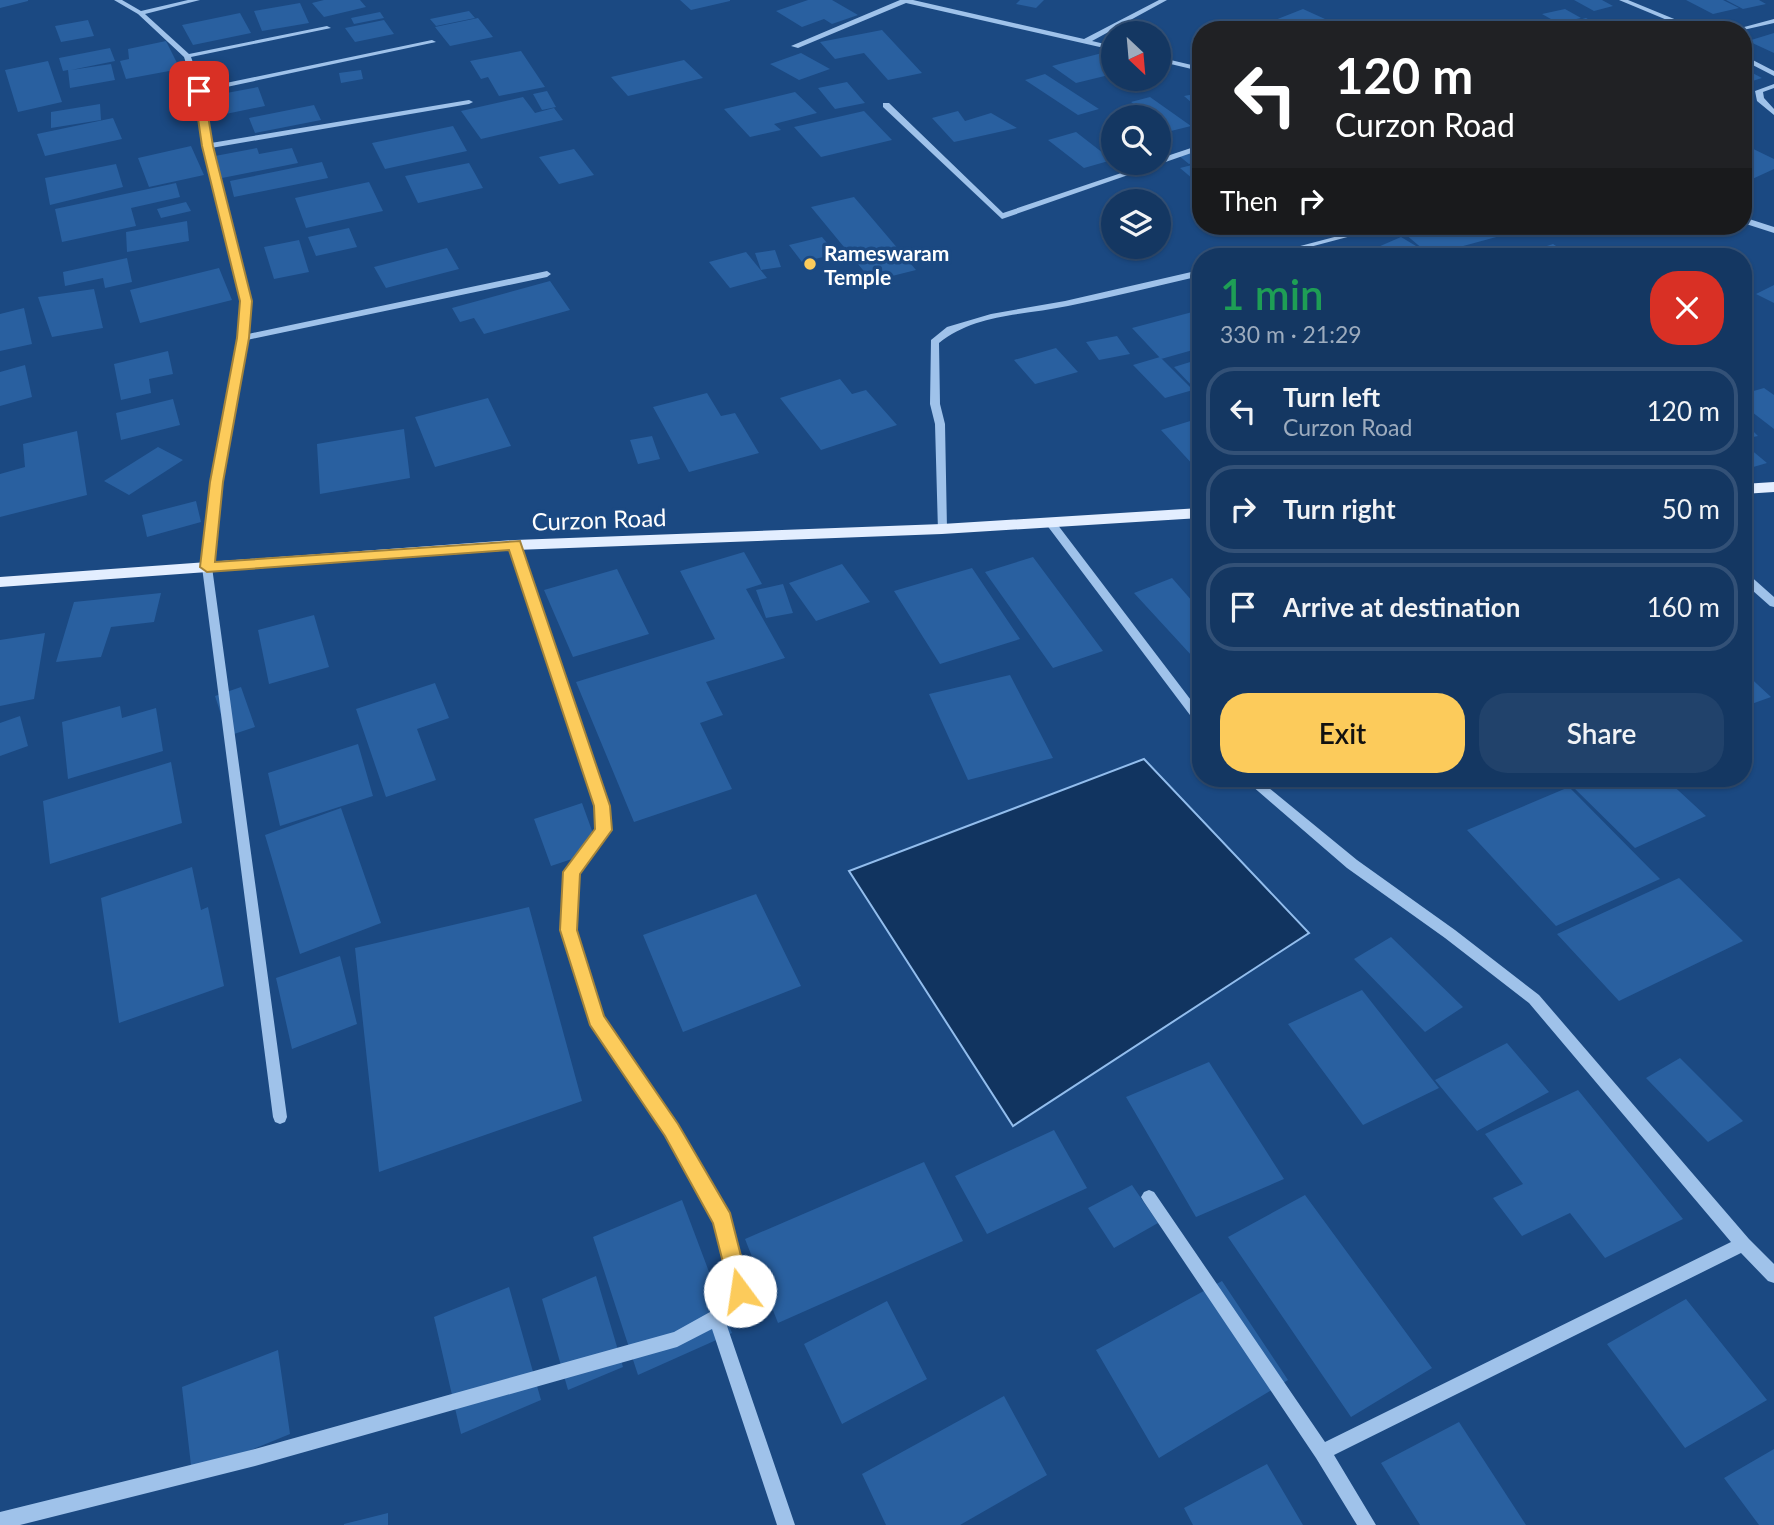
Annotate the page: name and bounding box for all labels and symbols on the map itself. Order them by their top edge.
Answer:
north arrow [1101,21,1171,91]
pin [169,61,229,121]
place label: Rameswaram Temple [824,240,949,289]
marker: Rameswaram Temple [802,256,818,272]
street label: Curzon Road [531,502,667,536]
position arrow [703,1254,777,1328]

